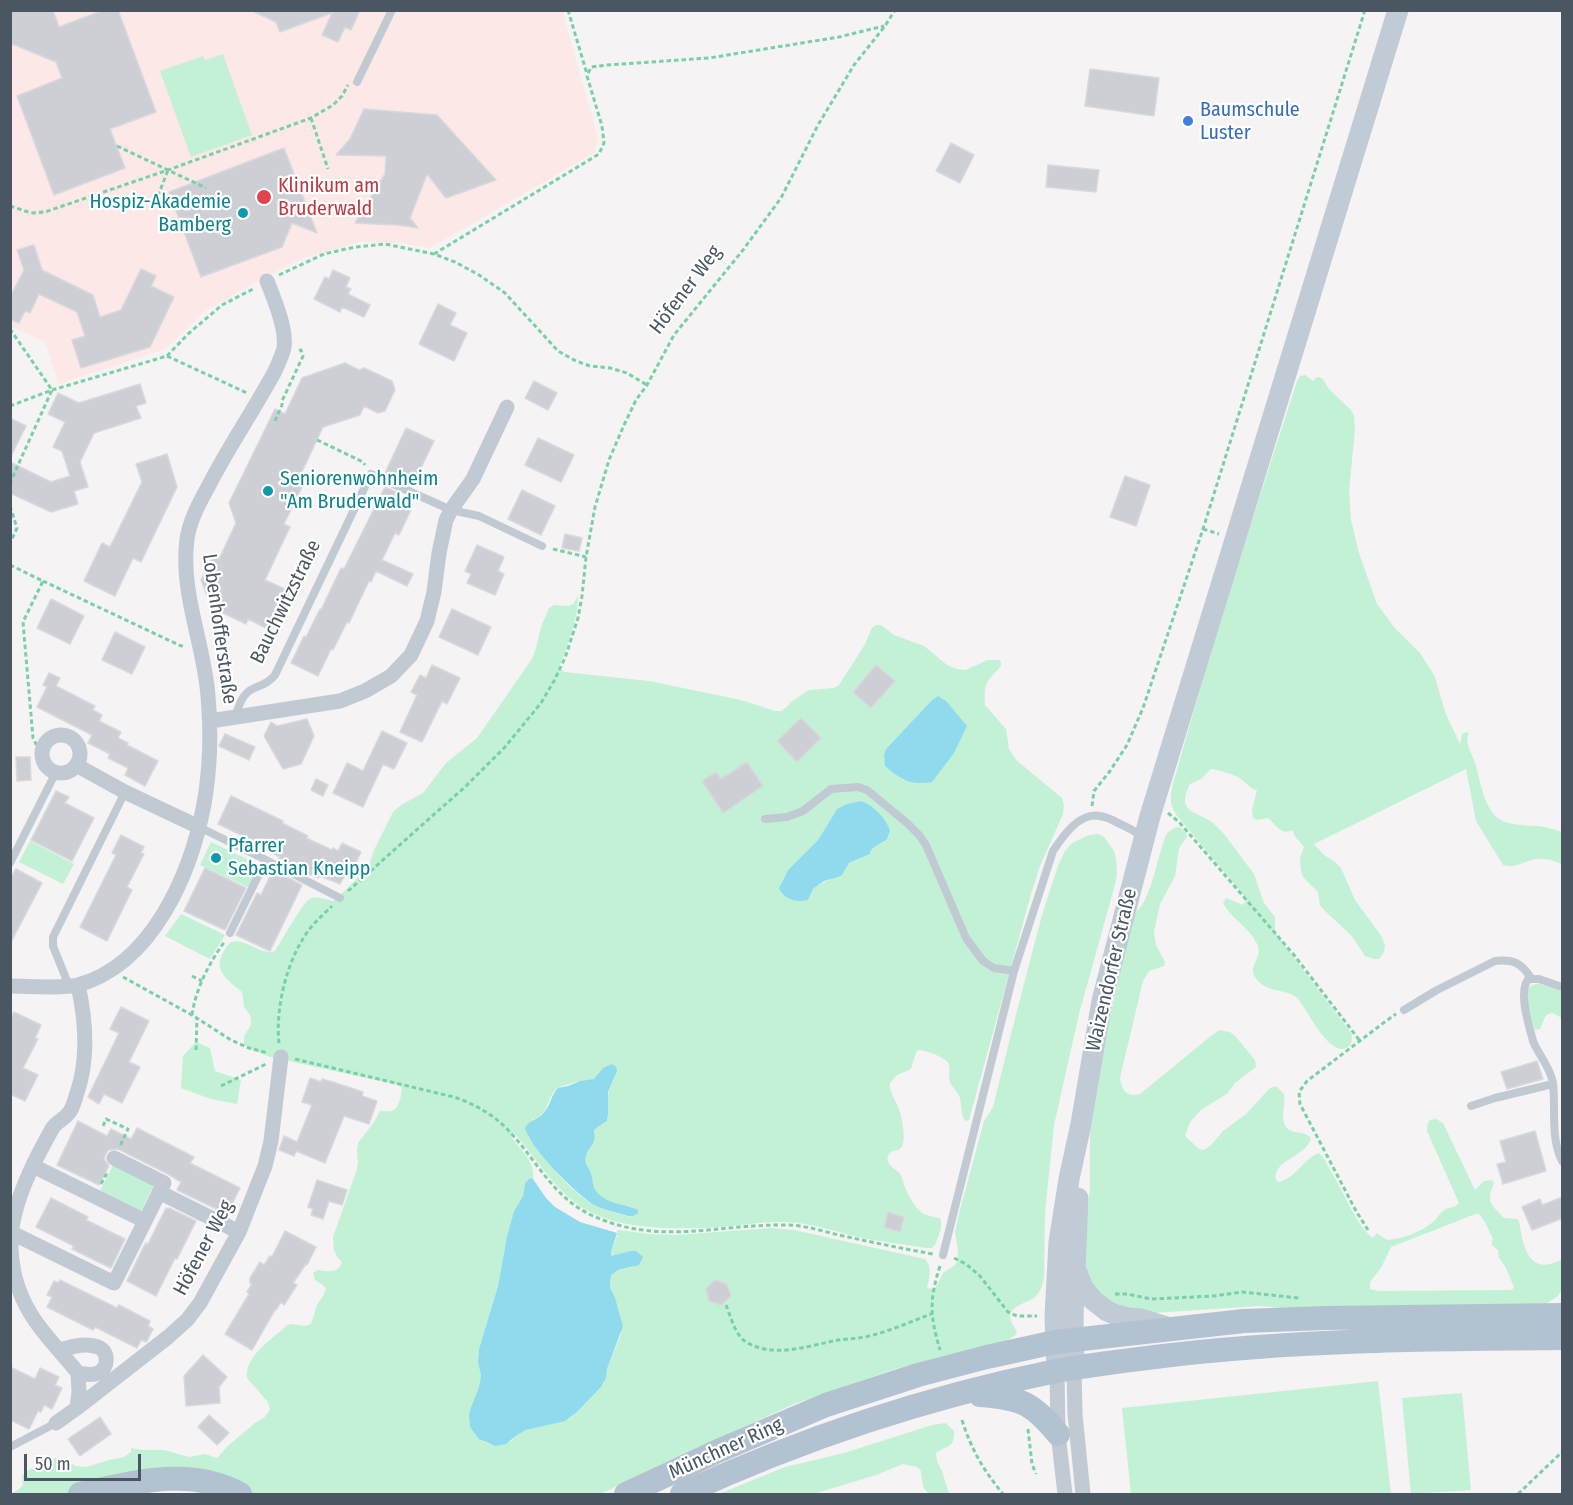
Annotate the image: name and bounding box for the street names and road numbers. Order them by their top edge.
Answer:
street label: Höfener Weg [645,241,727,339]
street label: Bauchwitzstraße [246,536,326,668]
street label: Lobenhofferstraße [197,552,241,706]
street label: Waizendorfer Straße [1082,886,1142,1054]
street label: Höfener Weg [169,1196,239,1300]
street label: Münchner Ring [665,1413,787,1485]

